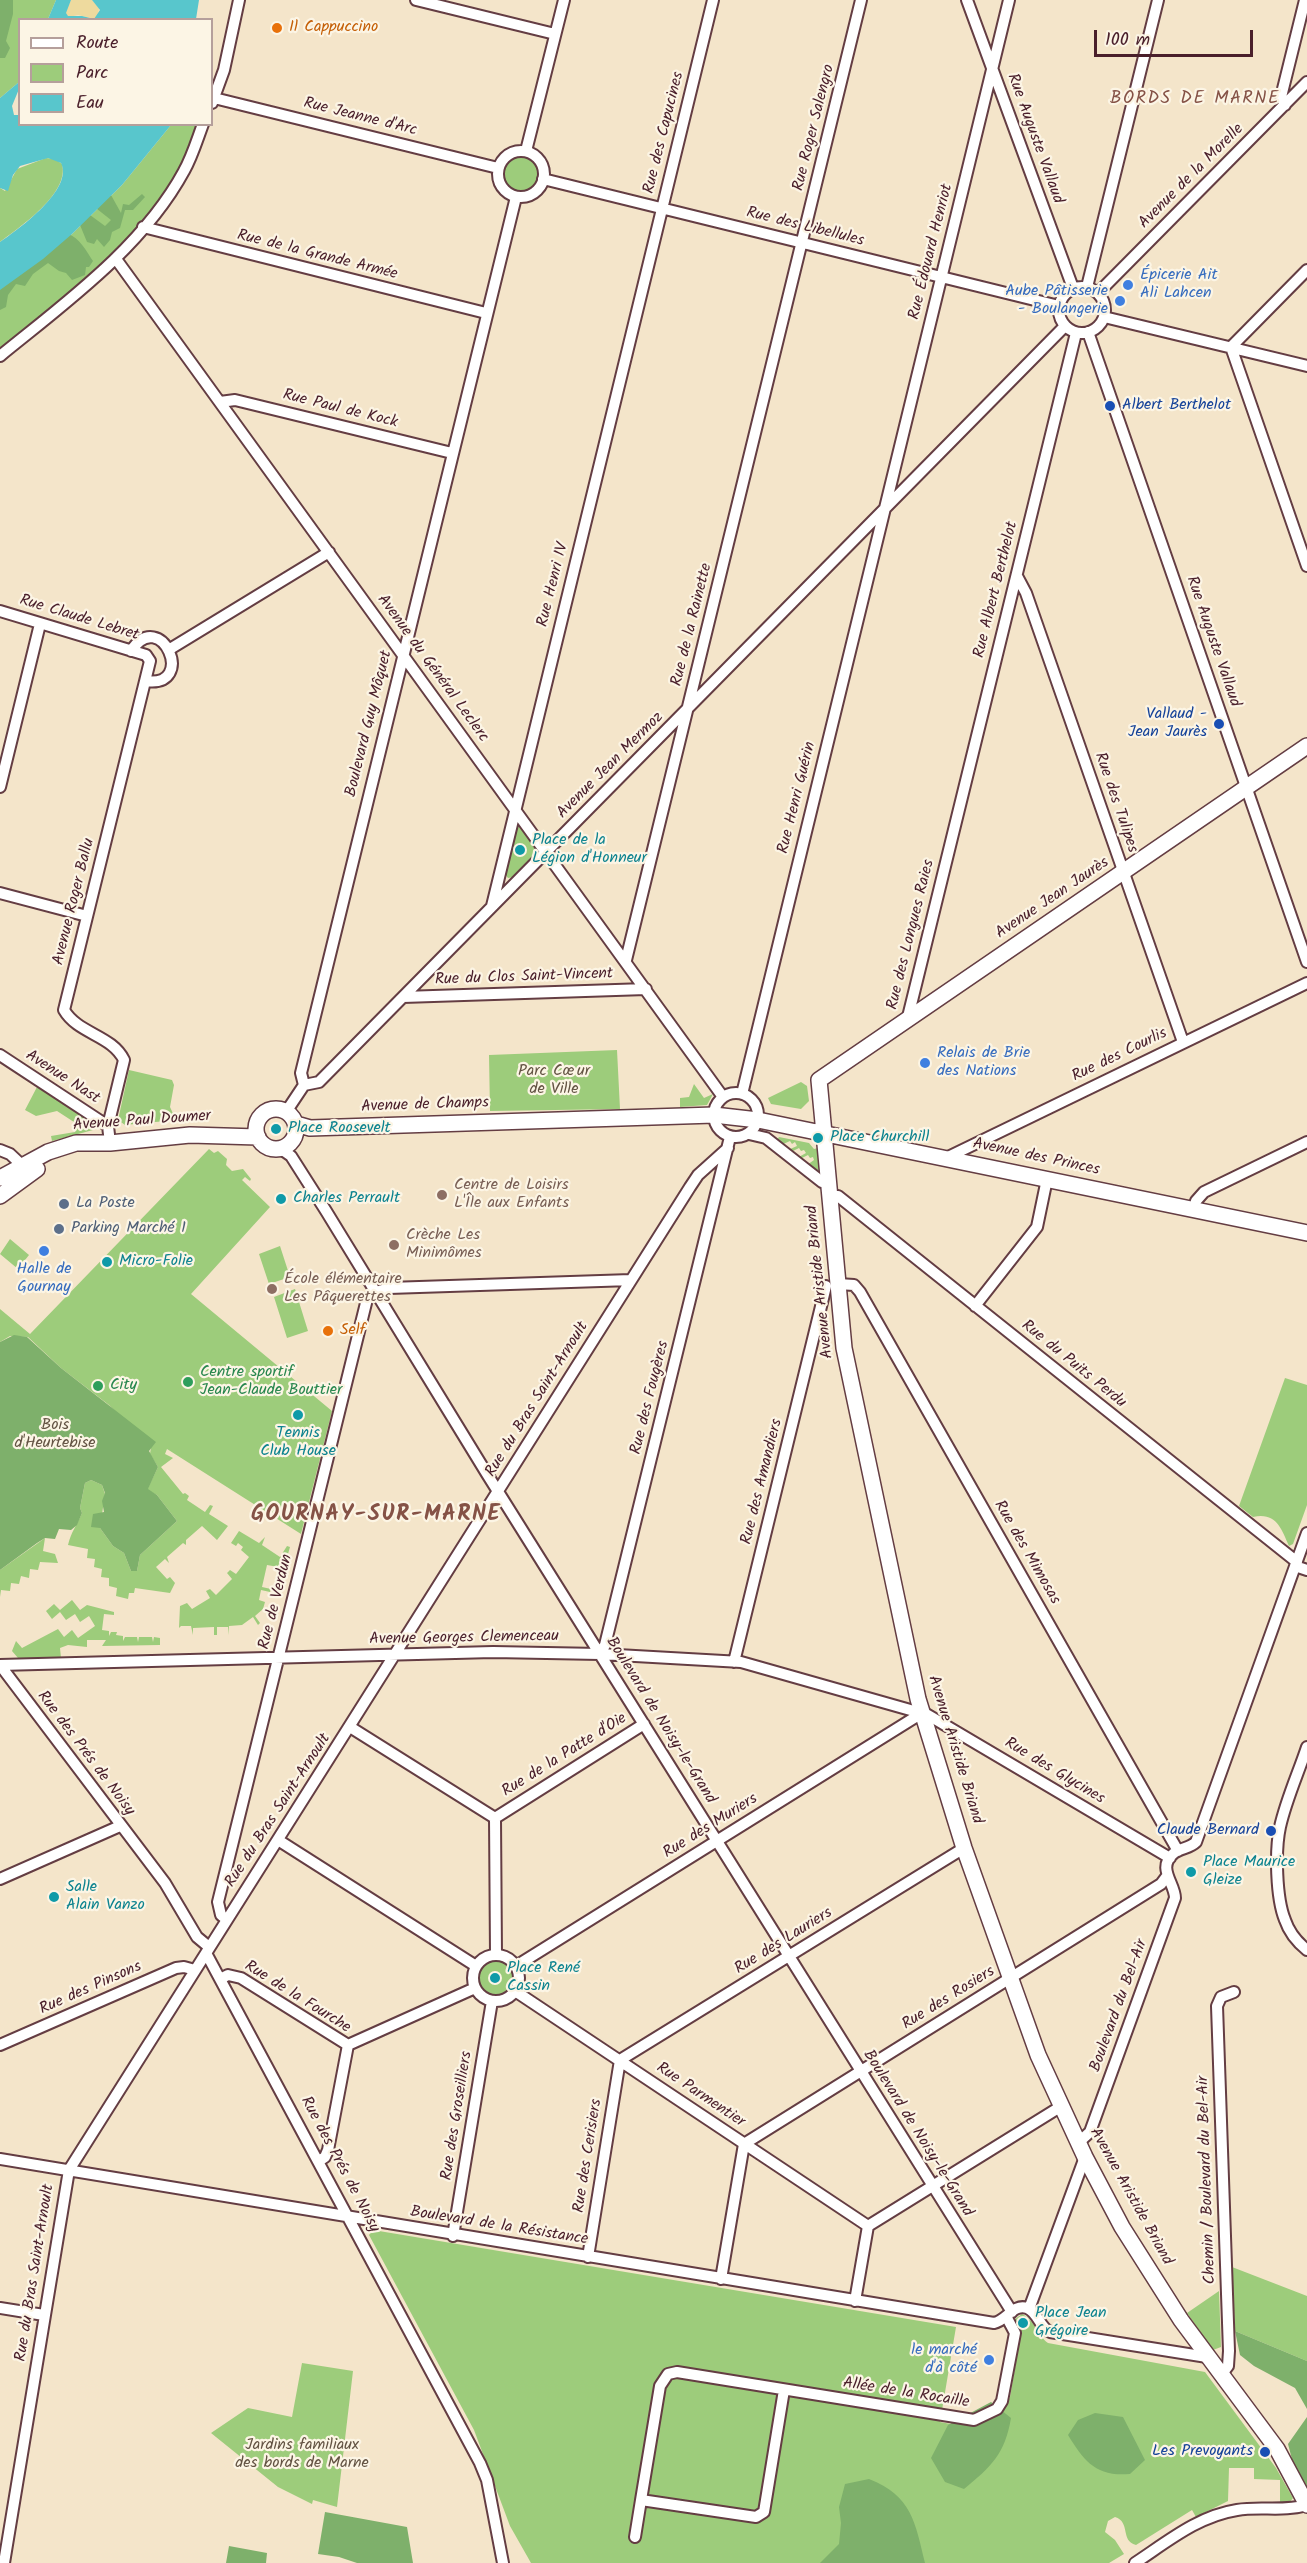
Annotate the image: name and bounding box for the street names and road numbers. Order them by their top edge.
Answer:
street label: Rue Roger Salengro [790,63,840,193]
street label: Rue des Capucines [641,70,689,196]
street label: Rue Auguste Vallaud [1002,71,1066,207]
street label: Rue Jeanne d'Arc [301,95,419,141]
street label: Avenue de la Morelle [1136,121,1248,233]
street label: Rue Édouard Henriot [906,182,958,322]
street label: Rue des Libellules [744,204,866,252]
street label: Rue de la Grande Armée [235,227,399,285]
street label: Rue Paul de Kock [281,386,399,434]
street label: Rue Albert Berthelot [971,520,1023,660]
street label: Rue Henri IV [534,541,574,629]
street label: Rue de la Rainette [668,562,718,688]
street label: Rue Auguste Vallaud [1181,574,1243,710]
street label: Avenue du Général Leclerc [372,591,492,747]
street label: Rue Claude Lebret [17,592,141,646]
street label: Boulevard Guy Môquet [343,649,397,799]
street label: Avenue Jean Mermoz [554,709,668,823]
street label: Rue Henri Guérin [775,740,821,856]
street label: Rue des Tulipes [1089,750,1141,856]
street label: Avenue Roger Ballu [50,837,100,967]
street label: Avenue Jean Jaurès [993,854,1113,944]
street label: Rue des Longues Raies [884,858,940,1012]
street label: Rue du Clos Saint-Vincent [434,965,614,991]
street label: Rue des Courlis [1069,1025,1171,1087]
street label: Avenue Nast [21,1047,103,1109]
street label: Avenue de Champs [361,1094,489,1118]
street label: Avenue Paul Doumer [72,1108,212,1136]
street label: Avenue des Princes [971,1135,1101,1181]
street label: Avenue Aristide Briand [803,1204,839,1360]
street label: Rue du Puits Perdu [1017,1317,1129,1413]
street label: Rue du Bras Saint-Arnoult [482,1319,594,1481]
street label: Rue des Fougères [628,1339,674,1457]
street label: Rue des Amandiers [738,1417,788,1547]
street label: Rue des Mimosas [989,1498,1063,1608]
street label: Rue de Verdun [256,1552,298,1652]
street label: Avenue Georges Clemenceau [369,1628,559,1650]
street label: Boulevard de Noisy-le-Grand [601,1634,719,1808]
street label: Avenue Aristide Briand [922,1674,986,1826]
street label: Rue des Prés de Noisy [32,1688,138,1820]
street label: Rue de la Patte d'Oie [499,1710,631,1802]
street label: Rue du Bras Saint-Arnoult [222,1731,336,1891]
street label: Rue des Glycines [1000,1734,1108,1810]
street label: Rue des Muriers [660,1790,762,1864]
street label: Rue des Lauriers [732,1904,836,1980]
street label: Boulevard du Bel-Air [1087,1937,1153,2075]
street label: Rue des Pinsons [37,1958,145,2020]
street label: Rue de la Fourche [240,1958,354,2038]
street label: Rue des Rosiers [899,1963,999,2035]
street label: Boulevard de Noisy-le-Grand [858,2047,976,2221]
street label: Rue des Groseilliers [438,2050,478,2182]
street label: Rue Parmentier [652,2059,748,2133]
street label: Chemin / Boulevard du Bel-Air [1195,2075,1221,2285]
street label: Rue des Prés de Noisy [295,2094,383,2236]
street label: Rue des Cerisiers [571,2098,607,2214]
street label: Avenue Aristide Briand [1084,2125,1176,2269]
street label: Rue du Bras Saint-Arnoult [12,2183,60,2363]
street label: Boulevard de la Résistance [409,2203,589,2251]
street label: Allée de la Rocaille [841,2375,971,2413]

